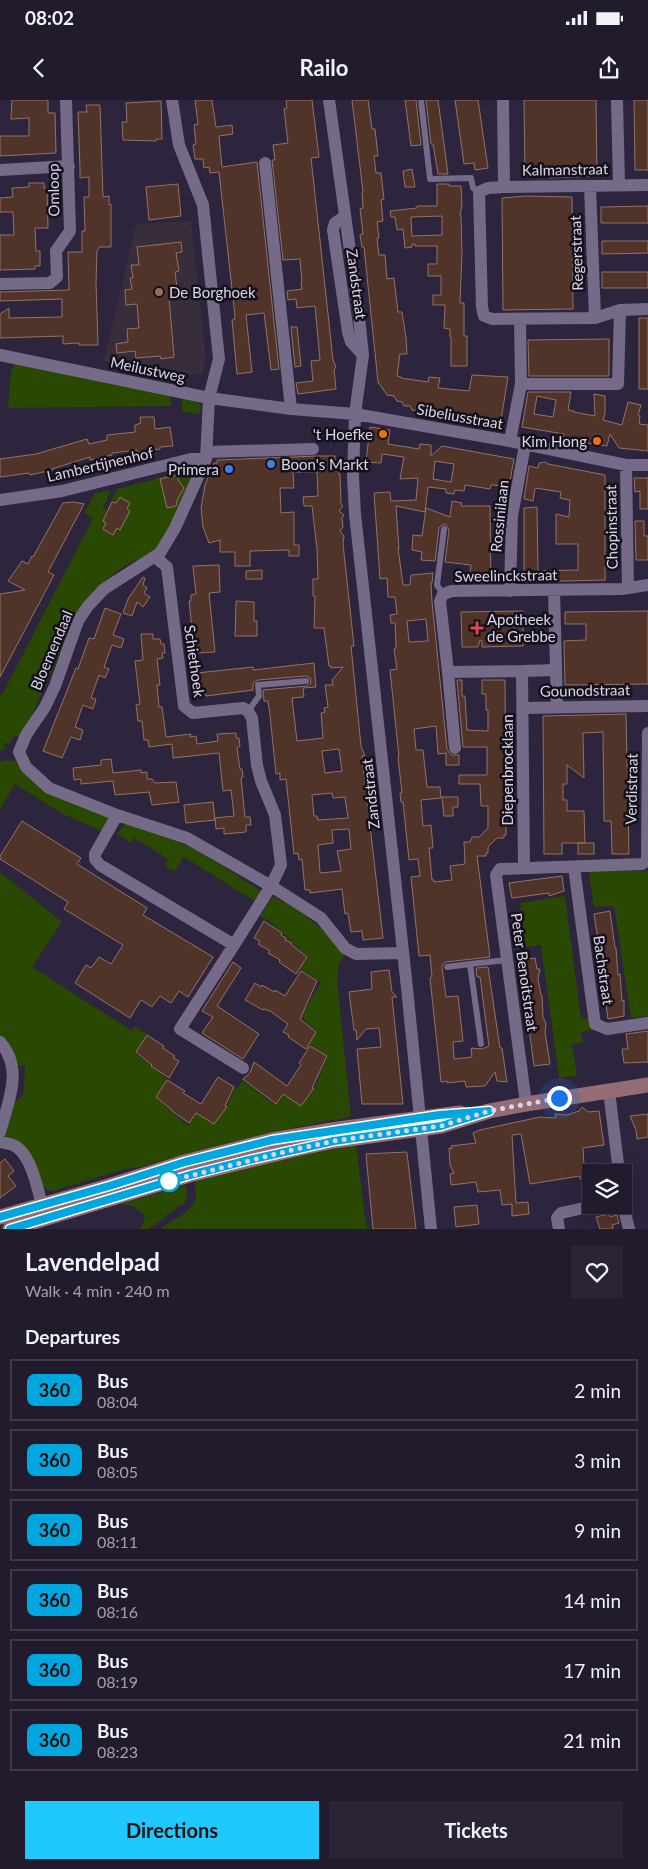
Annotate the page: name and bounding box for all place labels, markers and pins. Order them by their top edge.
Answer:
place label: De Borghoek [169,283,256,301]
marker: De Borghoek [153,286,165,298]
place label: 't Hoefke [313,425,373,443]
marker: 't Hoefke [377,428,389,440]
place label: Kim Hong [521,432,587,450]
marker: Kim Hong [591,435,603,447]
place label: Boon's Markt [281,455,369,473]
marker: Boon's Markt [265,458,277,470]
place label: Primera [168,460,219,478]
marker: Primera [223,463,235,475]
place label: Apotheek de Grebbe [487,610,556,645]
marker: Apotheek de Grebbe [471,622,483,634]
unlabelled marker [158,1170,180,1192]

